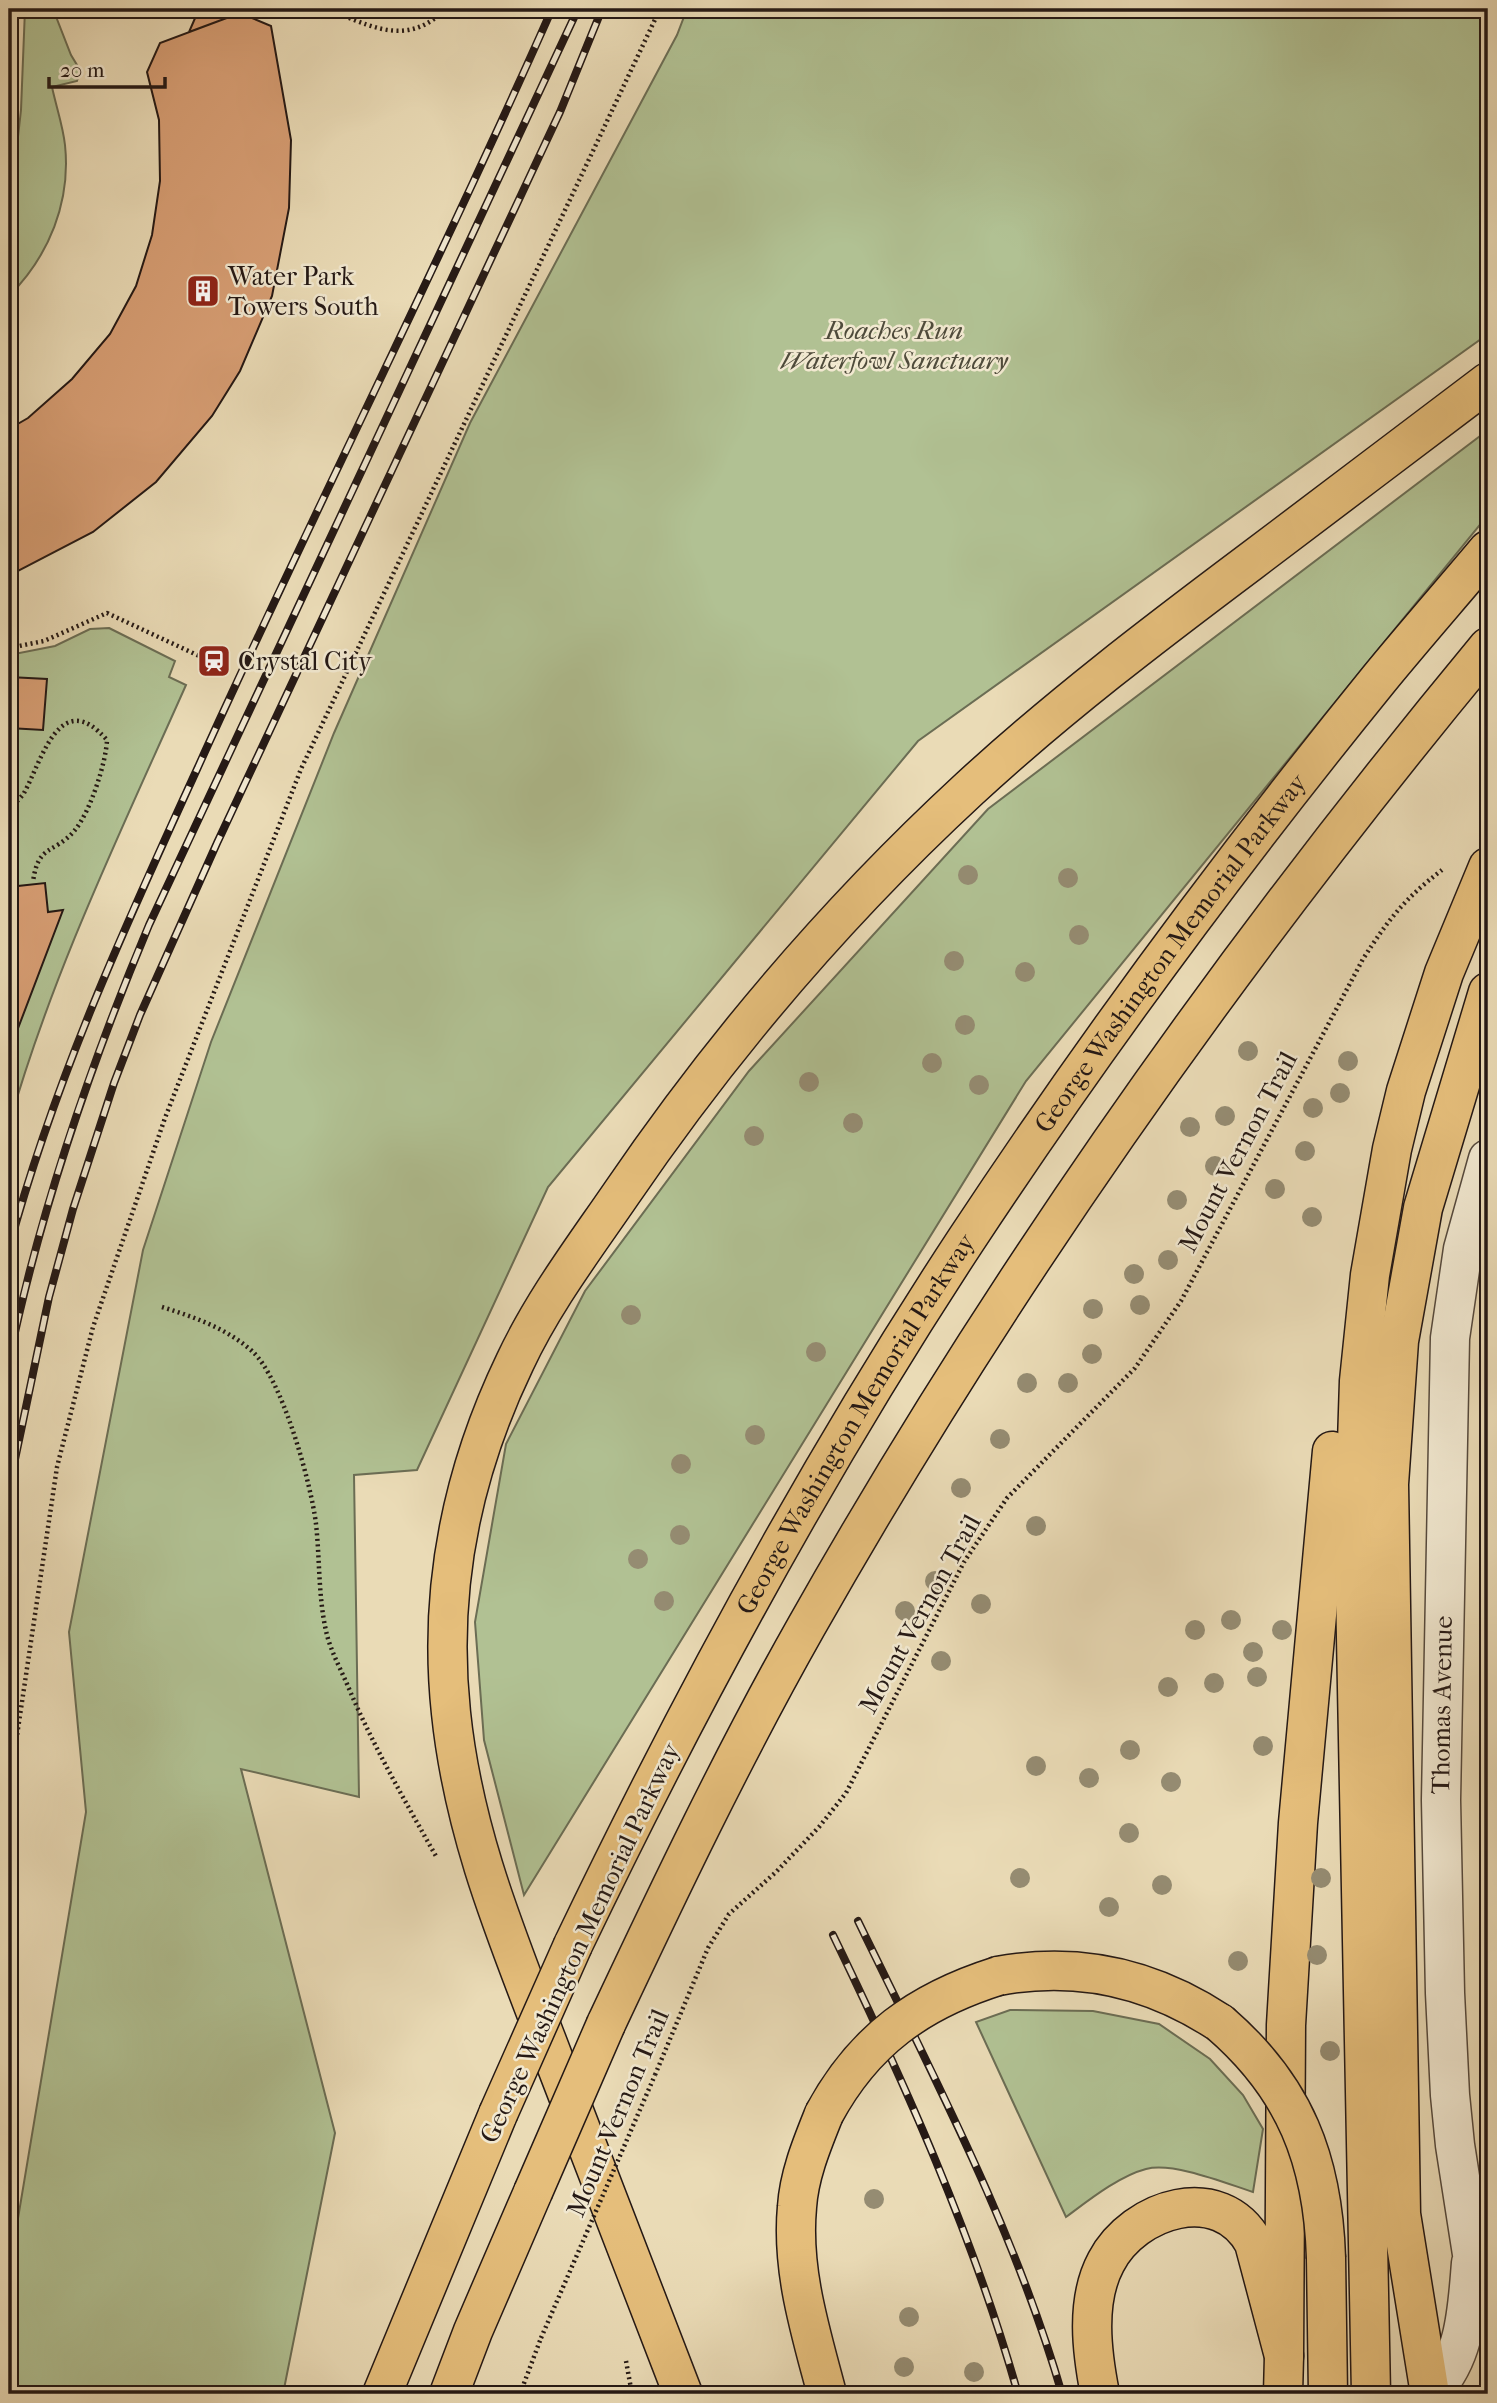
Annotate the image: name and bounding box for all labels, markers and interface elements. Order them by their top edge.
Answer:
scale bar [49,46,164,90]
text: 20 m [60,58,105,82]
place label: Water Park Towers South [227,261,379,322]
building icon: Water Park Towers South [184,272,222,310]
park label: Roaches Run Waterfowl Sanctuary [780,315,1009,376]
station icon: Crystal City [195,642,233,680]
place label: Crystal City [238,646,373,677]
street label: George Washington Memorial Parkway [1028,767,1314,1139]
street label: Mount Vernon Trail [1172,1046,1304,1258]
street label: George Washington Memorial Parkway [730,1227,982,1620]
street label: Mount Vernon Trail [852,1509,988,1719]
street label: Thomas Avenue [1425,1615,1459,1794]
street label: George Washington Memorial Parkway [473,1737,687,2148]
street label: Mount Vernon Trail [560,2004,676,2222]

